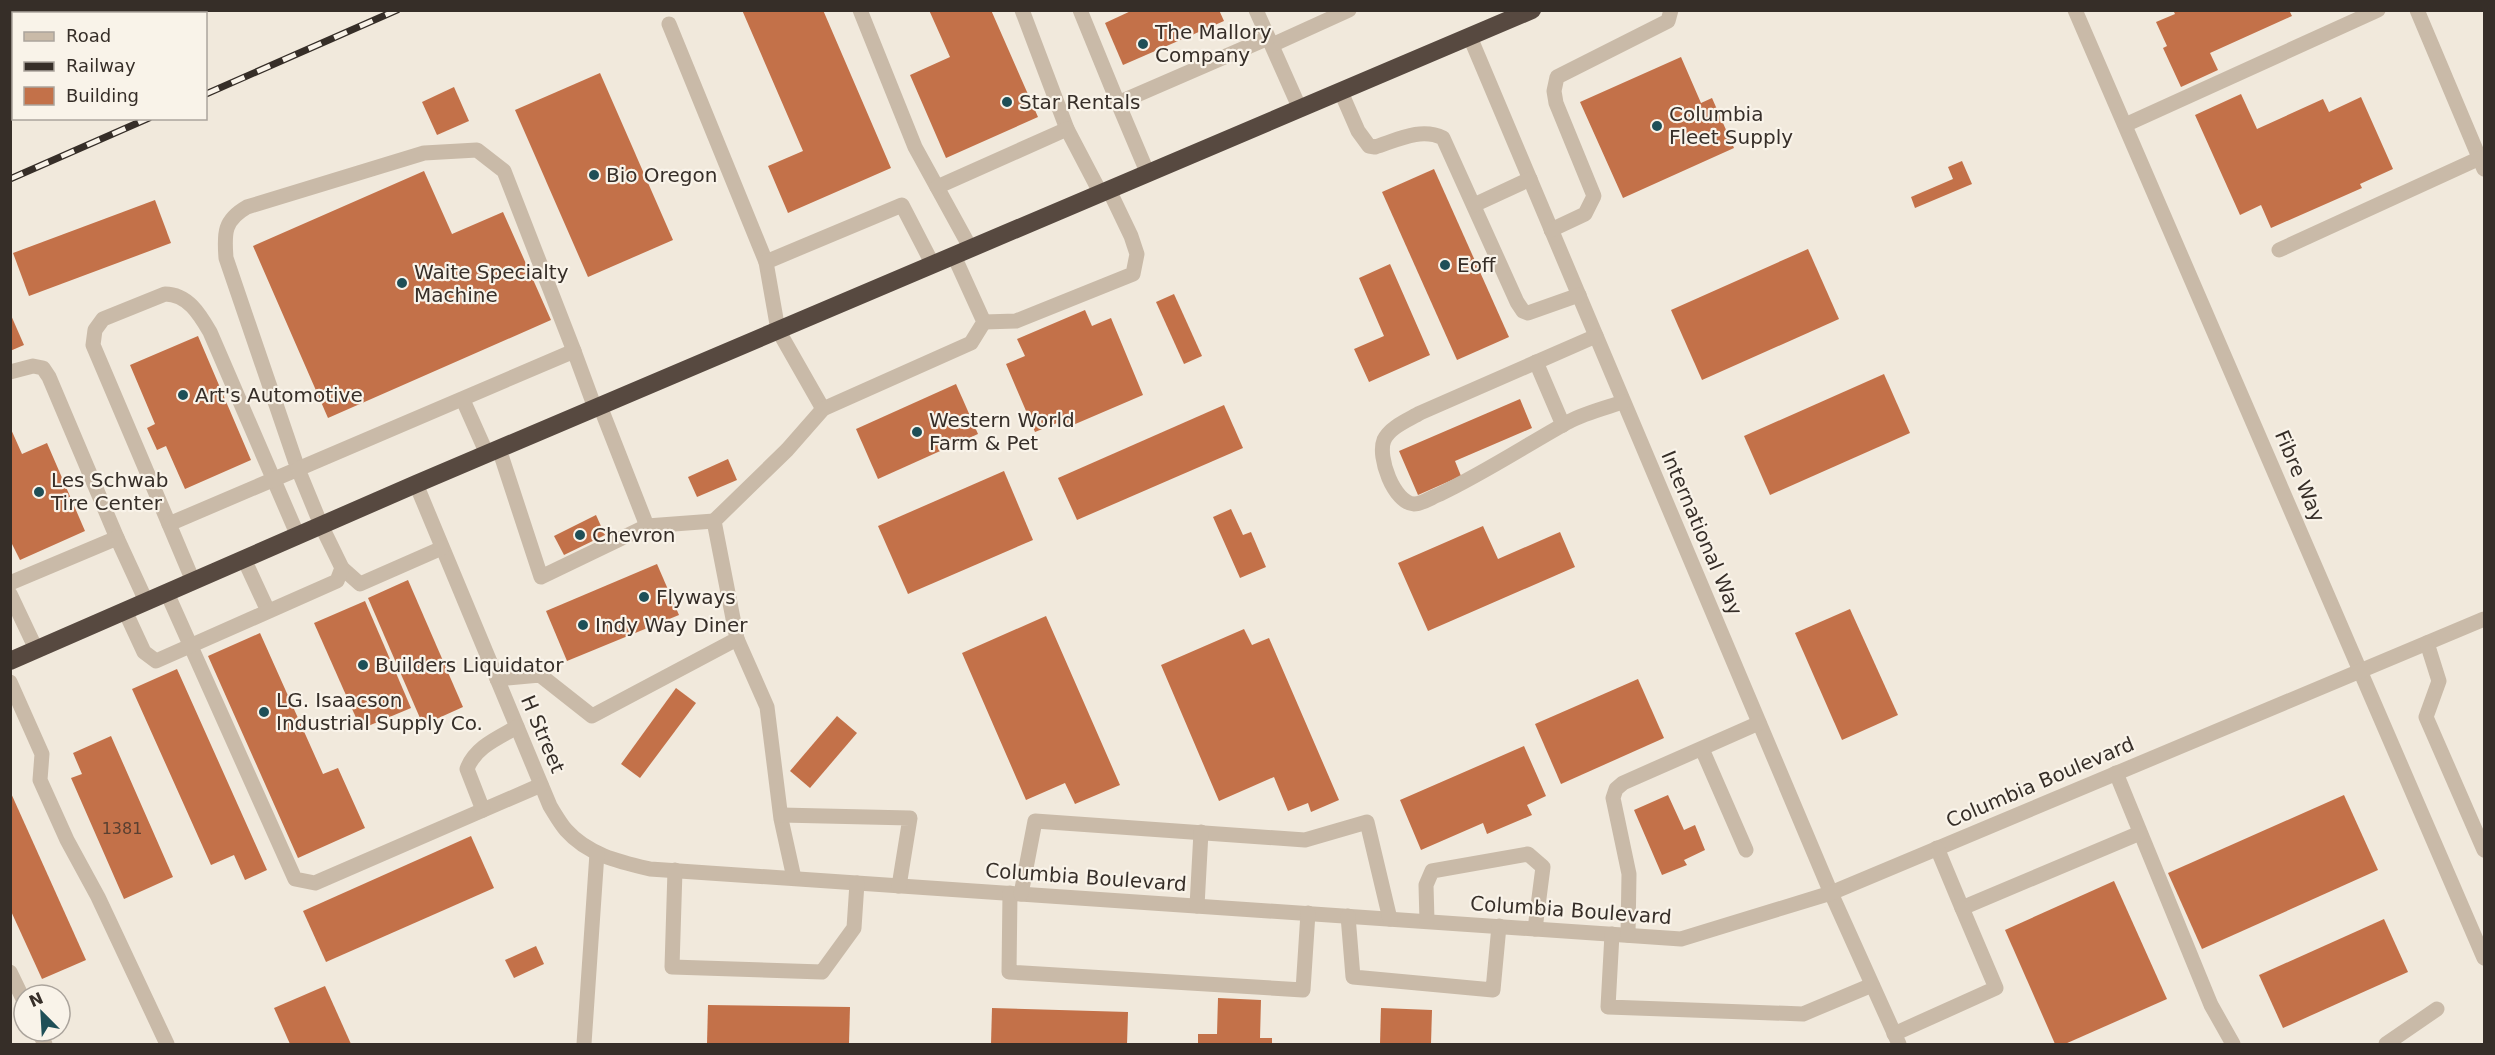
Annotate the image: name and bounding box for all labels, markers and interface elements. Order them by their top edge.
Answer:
legend [12,12,207,120]
place label: The Mallory Company [1154,20,1272,67]
text: Road [66,25,111,46]
marker: The Mallory Company [1136,37,1150,51]
text: Railway [66,55,136,76]
text: Building [66,85,139,106]
place label: Star Rentals [1019,90,1140,114]
marker: Star Rentals [1000,95,1014,109]
place label: Columbia Fleet Supply [1669,102,1793,149]
marker: Columbia Fleet Supply [1650,119,1664,133]
place label: Bio Oregon [606,163,717,187]
marker: Bio Oregon [587,168,601,182]
place label: Eoff [1457,253,1497,277]
marker: Eoff [1438,258,1452,272]
place label: Waite Specialty Machine [414,260,569,307]
marker: Waite Specialty Machine [395,276,409,290]
place label: Art's Automotive [195,383,363,407]
marker: Art's Automotive [176,388,190,402]
place label: Western World Farm & Pet [929,408,1075,455]
marker: Western World Farm & Pet [910,425,924,439]
street label: Fibre Way [2270,427,2330,526]
street label: International Way [1656,447,1748,619]
place label: Les Schwab Tire Center [50,468,169,515]
marker: Les Schwab Tire Center [32,485,46,499]
place label: Chevron [592,523,675,547]
marker: Chevron [573,528,587,542]
place label: Flyways [656,585,736,609]
marker: Flyways [637,590,651,604]
place label: Indy Way Diner [595,613,748,637]
marker: Indy Way Diner [576,618,590,632]
place label: Builders Liquidator [375,653,564,677]
marker: Builders Liquidator [356,658,370,672]
place label: LG. Isaacson Industrial Supply Co. [276,688,483,735]
street label: H Street [516,691,570,777]
marker: LG. Isaacson Industrial Supply Co. [257,705,271,719]
street label: Columbia Boulevard [1942,732,2138,832]
house number: 1381 [102,819,142,838]
street label: Columbia Boulevard [984,858,1188,896]
street label: Columbia Boulevard [1469,891,1673,929]
north arrow [12,983,72,1043]
text: N [26,988,46,1011]

